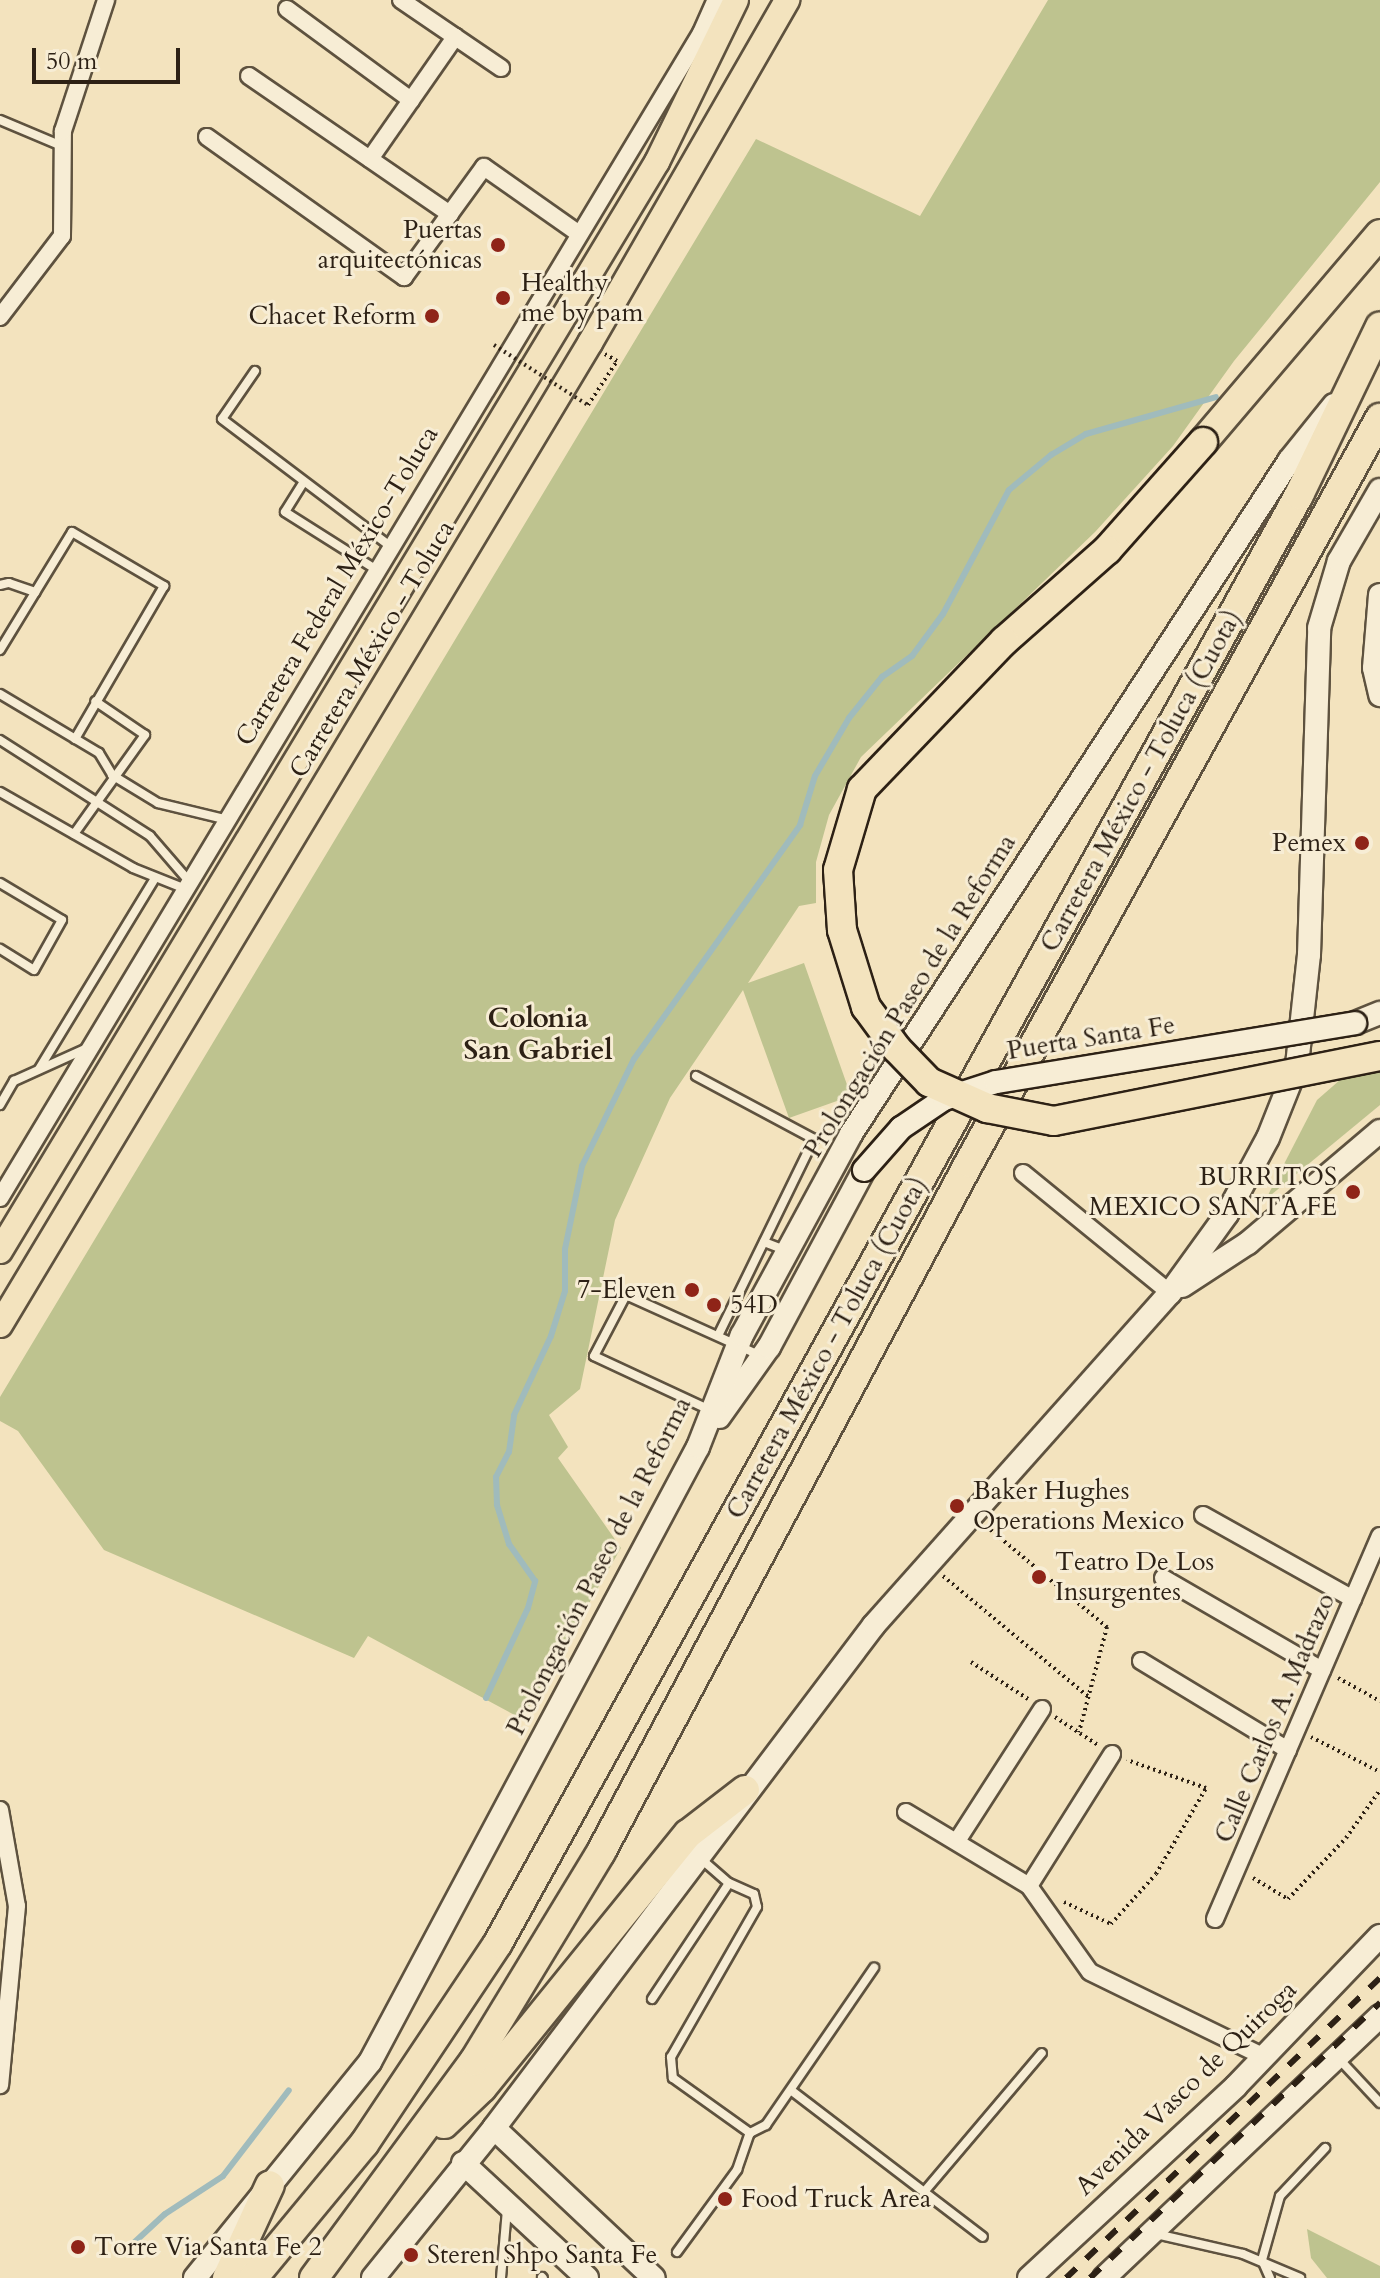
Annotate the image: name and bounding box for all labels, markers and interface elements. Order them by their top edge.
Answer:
scale bar [36,32,184,82]
text: 50 m [46,45,97,78]
place label: Puertas arquitectónicas [318,214,482,276]
marker: Puertas arquitectónicas [489,236,507,254]
place label: Healthy me by pam [521,267,644,328]
marker: Healthy me by pam [492,287,514,309]
place label: Chacet Reform [248,300,416,332]
marker: Chacet Reform [423,307,441,325]
street label: Carretera Federal México-Toluca [229,421,445,751]
street label: Carretera México - Toluca [283,515,461,783]
street label: Carretera México - Toluca (Cuota) [1034,605,1248,957]
place label: Pemex [1272,827,1346,859]
street label: Prolongación Paseo de la Reforma [797,829,1023,1163]
marker: Pemex [1353,834,1371,852]
district label: Colonia San Gabriel [463,1001,613,1067]
street label: Puerta Santa Fe [1005,1009,1177,1067]
place label: BURRITOS MEXICO SANTA FE [1089,1161,1337,1222]
street label: Carretera México - Toluca (Cuota) [720,1172,934,1524]
marker: BURRITOS MEXICO SANTA FE [1344,1183,1362,1201]
place label: 7-Eleven [577,1274,676,1306]
marker: 7-Eleven [683,1281,701,1299]
place label: 54D [730,1289,778,1321]
marker: 54D [705,1296,723,1314]
street label: Prolongación Paseo de la Reforma [500,1392,698,1740]
place label: Baker Hughes Operations Mexico [973,1475,1184,1536]
marker: Baker Hughes Operations Mexico [948,1497,966,1515]
place label: Teatro De Los Insurgentes [1055,1546,1214,1608]
marker: Teatro De Los Insurgentes [1030,1568,1048,1586]
street label: Calle Carlos A. Madrazo [1208,1589,1342,1847]
street label: Avenida Vasco de Quiroga [1069,1974,1303,2202]
place label: Food Truck Area [741,2183,931,2215]
marker: Food Truck Area [716,2190,734,2208]
place label: Torre Via Santa Fe 2 [94,2231,322,2263]
marker: Torre Via Santa Fe 2 [69,2238,87,2256]
place label: Steren Shpo Santa Fe [427,2239,657,2271]
marker: Steren Shpo Santa Fe [402,2246,420,2264]

